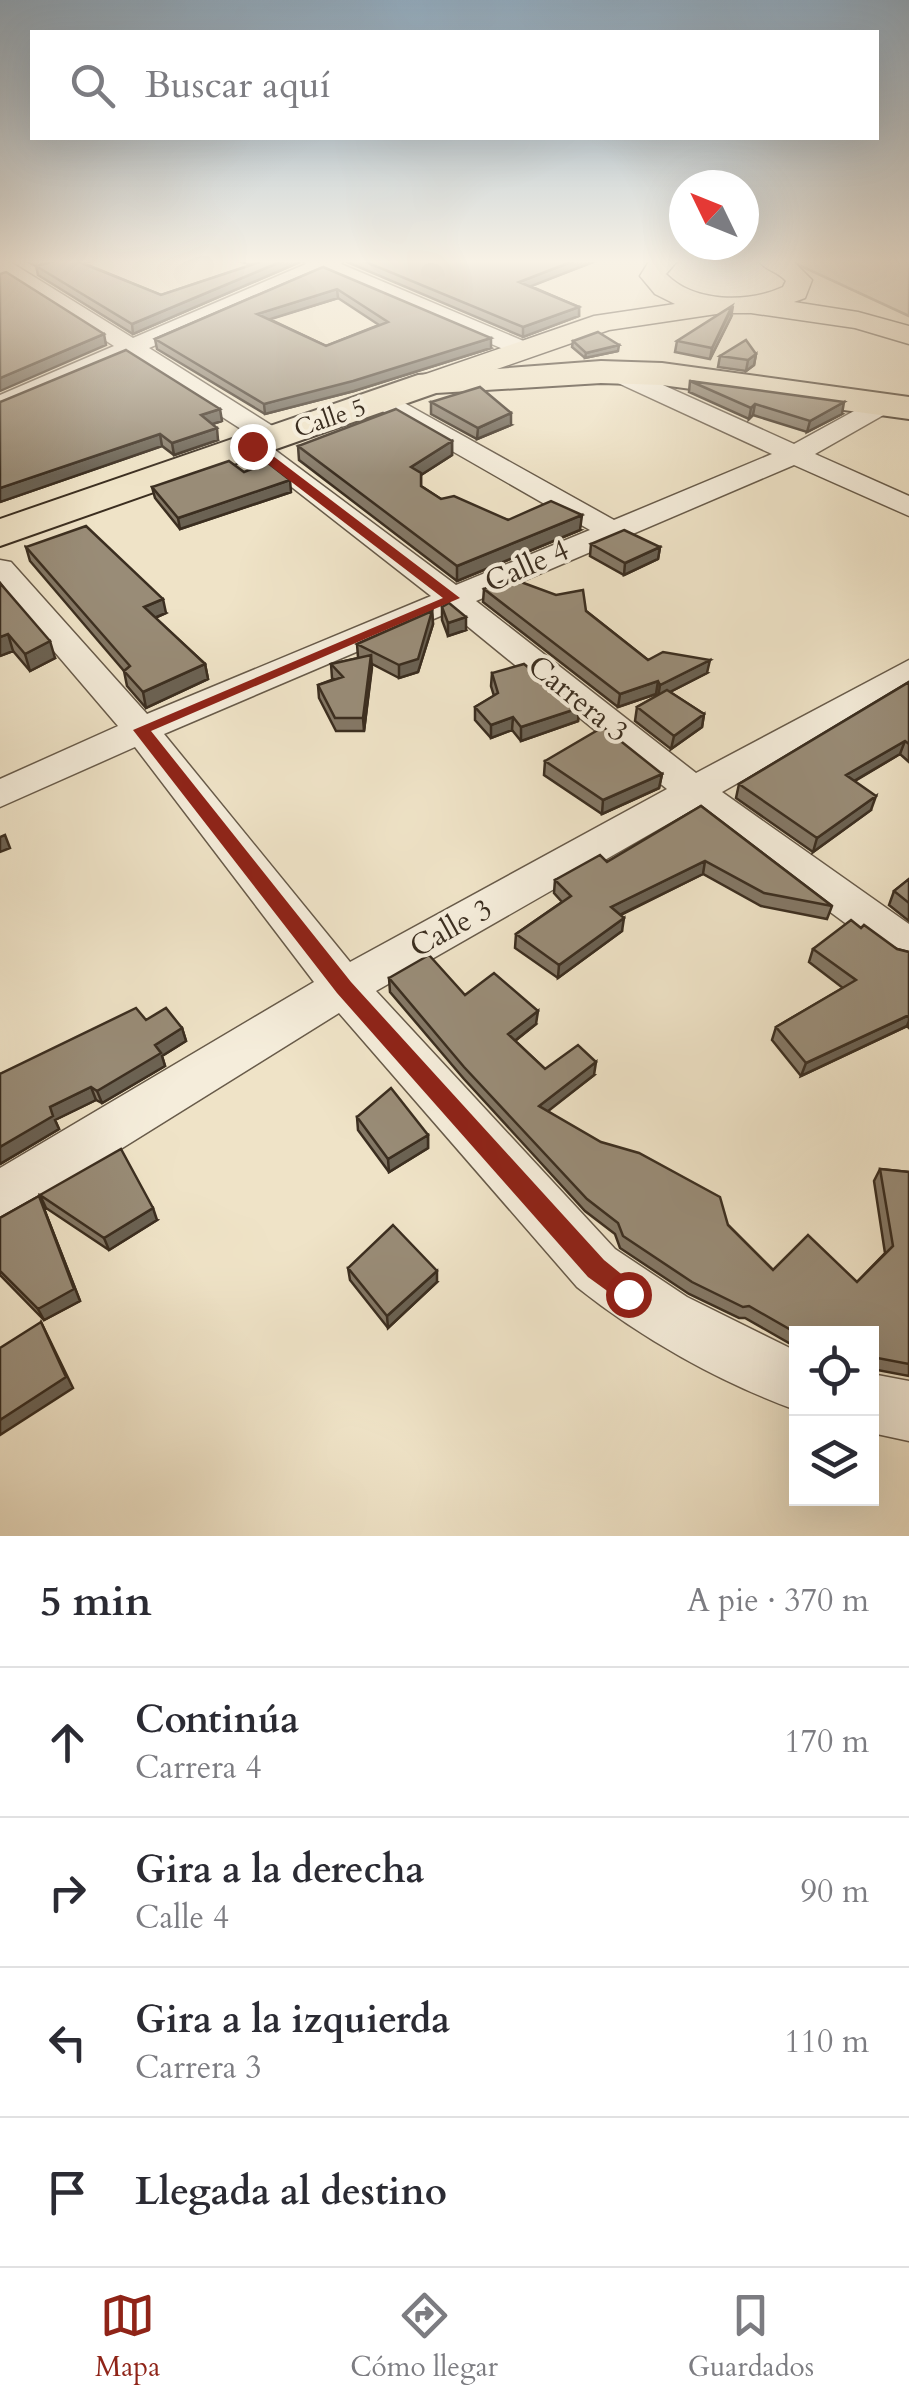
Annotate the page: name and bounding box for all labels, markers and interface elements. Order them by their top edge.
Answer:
search box [30,30,879,140]
icon: search [65,58,120,113]
text: Buscar aquí [145,59,331,111]
north arrow [669,170,759,260]
street label: Calle 5 [290,390,370,446]
route end [230,424,276,470]
street label: Calle 4 [478,529,576,603]
street label: Carrera 3 [519,646,637,752]
street label: Calle 3 [402,889,500,967]
route start [606,1272,652,1318]
map controls [789,1326,879,1506]
button: locate [789,1326,879,1416]
button: layers [789,1416,879,1506]
text: 5 min [40,1573,152,1630]
text: A pie · 370 m [687,1579,869,1623]
text: Continúa [135,1694,299,1746]
icon: ahead [40,1715,95,1770]
text: 170 m [784,1720,869,1764]
text: Carrera 4 [135,1746,262,1790]
text: Gira a la derecha [135,1844,424,1896]
icon: right [40,1865,95,1920]
text: 90 m [801,1870,869,1914]
text: Calle 4 [135,1896,229,1940]
text: Gira a la izquierda [135,1994,450,2046]
icon: left [40,2015,95,2070]
text: 110 m [784,2020,869,2064]
text: Carrera 3 [135,2046,262,2090]
icon: arrive [40,2165,95,2220]
text: Llegada al destino [135,2166,447,2218]
tab: Mapa [95,2288,160,2386]
tab: Cómo llegar [350,2288,498,2386]
tab: Guardados [688,2288,814,2386]

